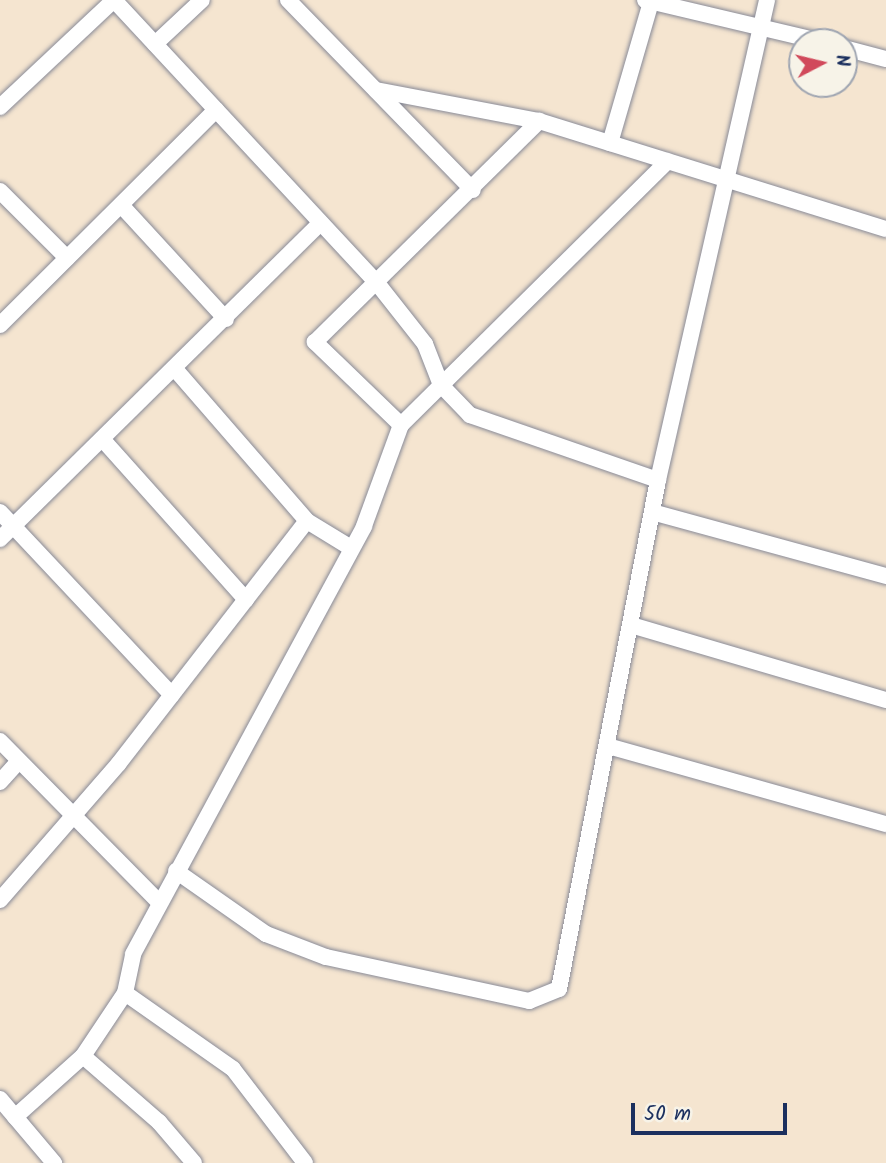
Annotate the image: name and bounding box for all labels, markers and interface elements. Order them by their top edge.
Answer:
north arrow [788,28,858,98]
text: N [826,53,857,68]
scale bar [634,1090,790,1134]
text: 50 m [644,1098,691,1131]

